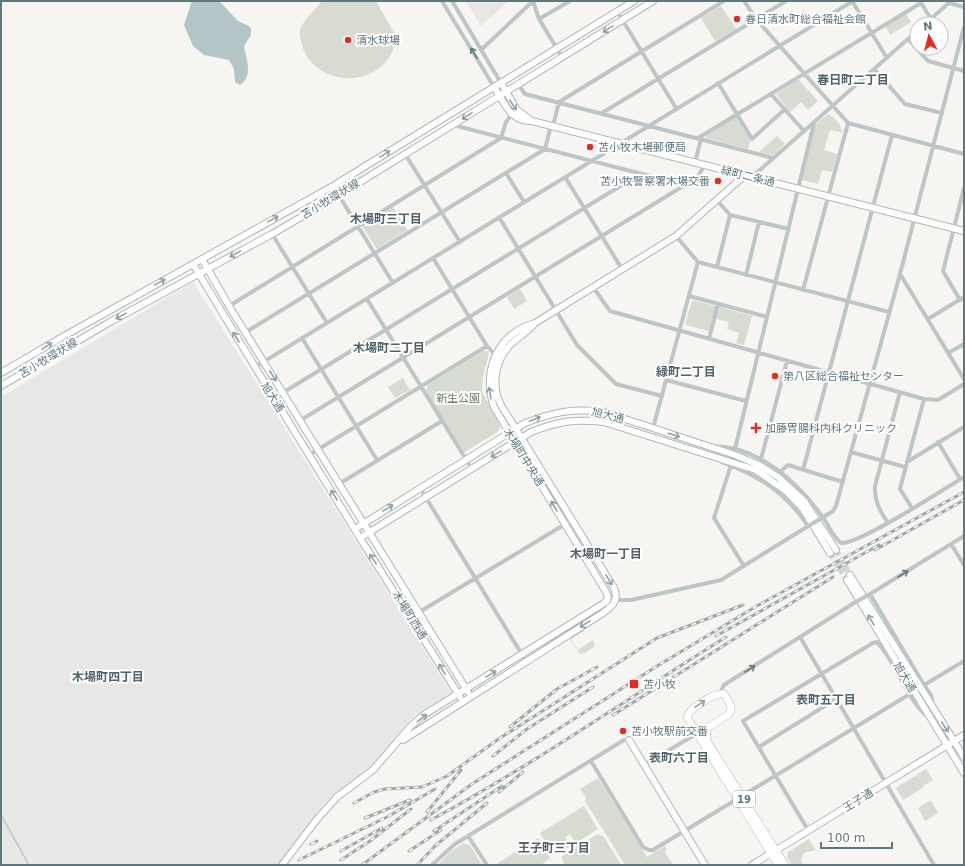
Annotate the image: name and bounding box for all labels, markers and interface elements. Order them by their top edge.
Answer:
place label: 春日清水町総合福祉会館 [745,13,866,26]
marker: 春日清水町総合福祉会館 [732,14,742,24]
north arrow [909,16,949,56]
text: N [922,20,933,34]
one-way arrow [602,25,614,33]
place label: 清水球場 [356,34,400,47]
marker: 清水球場 [343,35,353,45]
one-way arrow [470,47,478,59]
district label: 春日町二丁目 [817,73,889,87]
one-way arrow [509,99,517,110]
one-way arrow [462,112,473,120]
place label: 苫小牧木場郵便局 [598,141,686,154]
marker: 苫小牧木場郵便局 [585,142,595,152]
one-way arrow [380,149,391,158]
street label: 緑町二条通 [720,164,776,189]
place label: 苫小牧警察署木場交番 [600,175,710,188]
marker: 苫小牧警察署木場交番 [713,176,723,186]
street label: 苫小牧環状線 [299,177,362,222]
district label: 木場町三丁目 [350,212,422,226]
one-way arrow [267,215,279,223]
one-way arrow [229,250,241,258]
one-way arrow [154,278,166,286]
one-way arrow [115,312,127,320]
one-way arrow [232,331,240,343]
street label: 苫小牧環状線 [17,336,80,381]
district label: 木場町二丁目 [353,341,425,355]
one-way arrow [41,342,53,350]
district label: 緑町二丁目 [656,365,716,379]
one-way arrow [269,370,277,381]
place label: 第八区総合福祉センター [783,370,904,383]
marker: 第八区総合福祉センター [770,371,780,381]
street label: 旭大通 [258,380,287,415]
one-way arrow [486,387,494,400]
park label: 新生公園 [436,392,480,405]
street label: 旭大通 [590,405,625,426]
one-way arrow [529,415,541,423]
marker: 加藤胃腸科内科クリニック [750,422,762,434]
place label: 加藤胃腸科内科クリニック [765,422,897,435]
street label: 木場町中央通 [501,426,547,489]
one-way arrow [667,432,680,439]
one-way arrow [490,450,502,458]
one-way arrow [330,490,338,501]
one-way arrow [550,501,558,512]
one-way arrow [382,504,394,512]
district label: 木場町一丁目 [570,547,642,561]
one-way arrow [369,553,378,564]
one-way arrow [897,569,909,577]
one-way arrow [605,574,613,585]
street label: 木場町西通 [389,588,430,642]
one-way arrow [867,615,875,626]
one-way arrow [580,619,591,628]
street label: 旭大通 [891,660,919,695]
one-way arrow [438,663,446,675]
one-way arrow [744,665,755,673]
one-way arrow [485,669,497,677]
district label: 木場町四丁目 [72,670,144,684]
marker: 苫小牧 [628,678,640,690]
place label: 苫小牧 [643,678,676,691]
district label: 表町五丁目 [796,693,856,707]
one-way arrow [694,700,705,708]
one-way arrow [416,713,427,722]
one-way arrow [941,721,949,733]
place label: 苫小牧駅前交番 [631,725,708,738]
marker: 苫小牧駅前交番 [618,726,628,736]
district label: 表町六丁目 [649,751,709,765]
street label: 王子通 [841,786,876,814]
road number: 19 [733,791,755,807]
scale bar [821,824,892,850]
text: 100 m [827,831,865,845]
district label: 王子町三丁目 [518,841,590,855]

